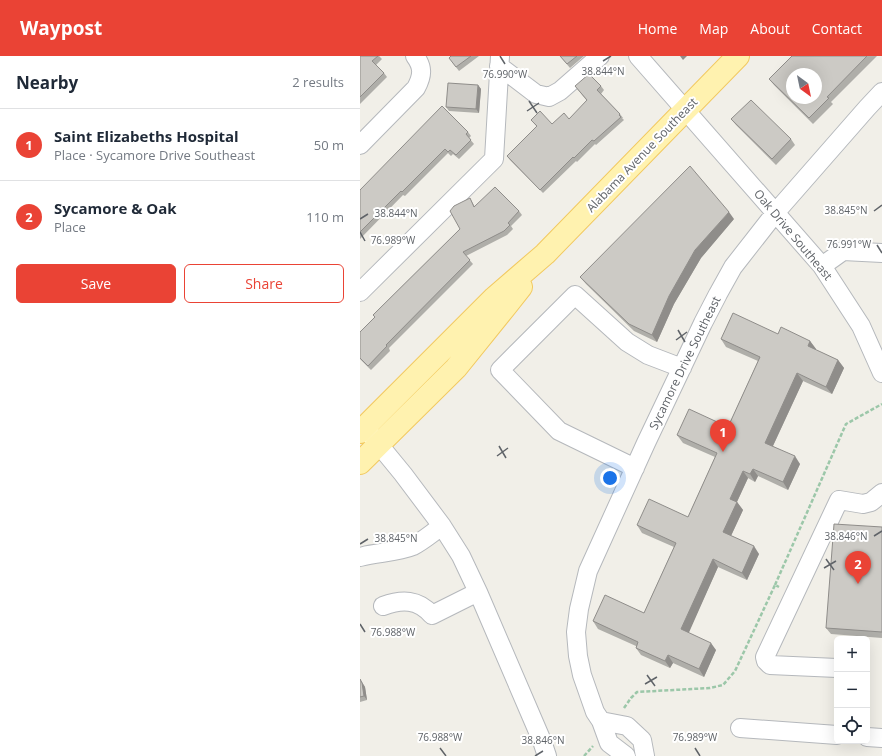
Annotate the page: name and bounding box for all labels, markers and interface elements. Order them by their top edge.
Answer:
text: Waypost [20,15,102,41]
text: Home [638,19,677,38]
text: Map [699,19,728,38]
text: About [750,19,790,38]
text: Contact [812,19,862,38]
text: 38.844°N [581,64,625,78]
text: 76.990°W [483,67,528,81]
north arrow [786,68,822,104]
text: Nearby [16,71,78,94]
text: 2 results [292,73,344,91]
street label: Alabama Avenue Southeast [582,94,701,216]
text: Saint Elizabeths Hospital [54,126,239,146]
text: 1 [25,136,33,154]
text: 50 m [314,136,344,154]
text: Place · Sycamore Drive Southeast [54,146,255,164]
street label: Oak Drive Southeast [750,186,837,284]
text: Sycamore & Oak [54,198,177,218]
text: 38.845°N [824,203,868,217]
text: 38.844°N [374,206,418,220]
text: 2 [25,208,33,226]
text: 110 m [306,208,344,226]
text: Place [54,218,86,236]
text: 76.989°W [371,233,416,247]
text: 76.991°W [827,237,872,251]
button: Save [16,264,176,303]
button: Share [184,264,344,303]
street label: Sycamore Drive Southeast [645,293,724,432]
pin: 1 [710,419,736,452]
your location [600,468,620,488]
text: 38.846°N [824,529,868,543]
text: 38.845°N [374,531,418,545]
pin: 2 [845,551,871,584]
text: 76.988°W [371,625,416,639]
map controls [834,636,870,744]
button: + [834,636,870,672]
button: − [834,672,870,708]
button: locate [834,708,870,744]
text: 76.988°W [418,730,463,744]
text: 76.989°W [673,730,718,744]
text: 38.846°N [521,733,565,747]

